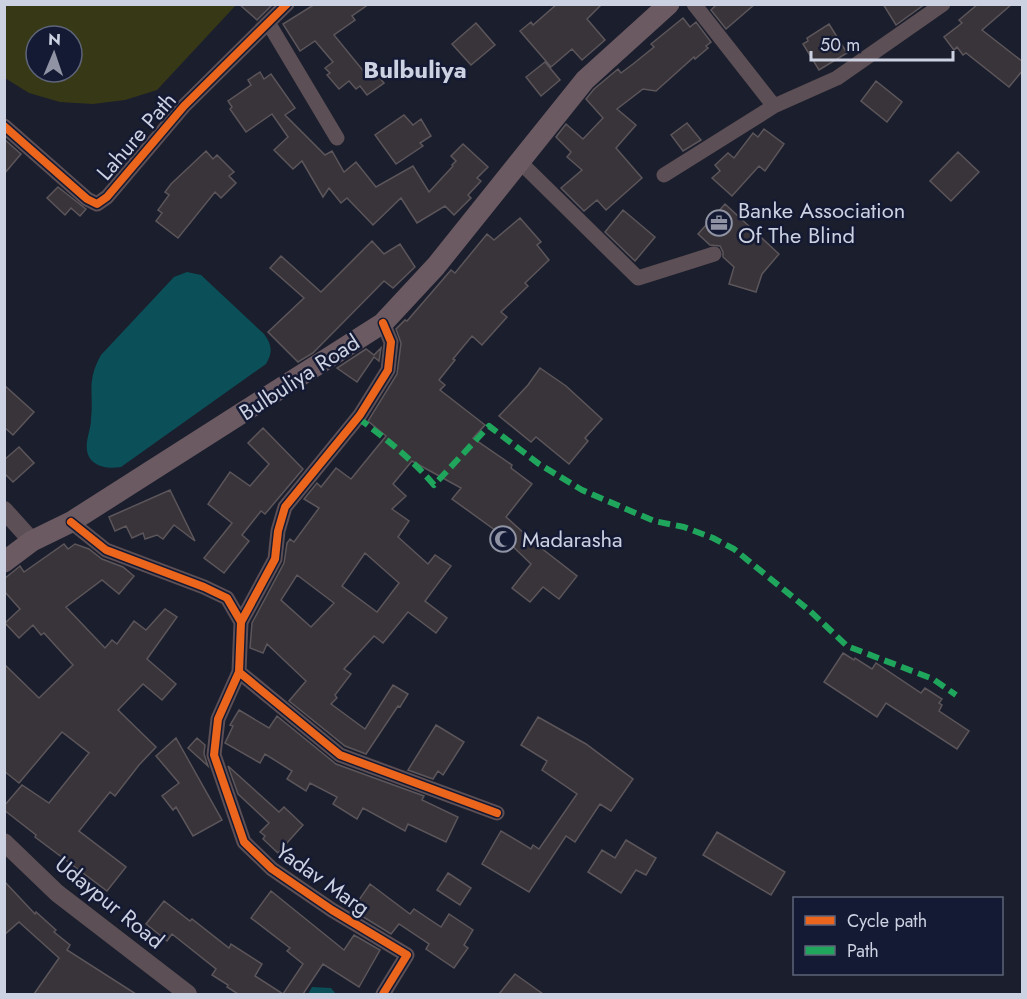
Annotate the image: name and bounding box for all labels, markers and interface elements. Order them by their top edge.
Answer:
north arrow [24,24,84,84]
scale bar [811,24,954,62]
text: N [48,28,61,51]
text: 50 m [820,32,860,58]
district label: Bulbuliya [363,52,467,87]
street label: Lahure Path [89,85,183,187]
place label: Banke Association Of The Blind [738,194,905,251]
office icon: Banke Association Of The Blind [704,208,734,238]
street label: Bulbuliya Road [232,326,366,428]
place label: Madarasha [522,523,623,555]
mosque icon: Madarasha [488,524,518,554]
street label: Yadav Marg [270,835,376,923]
street label: Udaypur Road [49,848,171,956]
legend [793,897,1003,975]
text: Cycle path [847,908,927,934]
text: Path [847,938,879,964]

